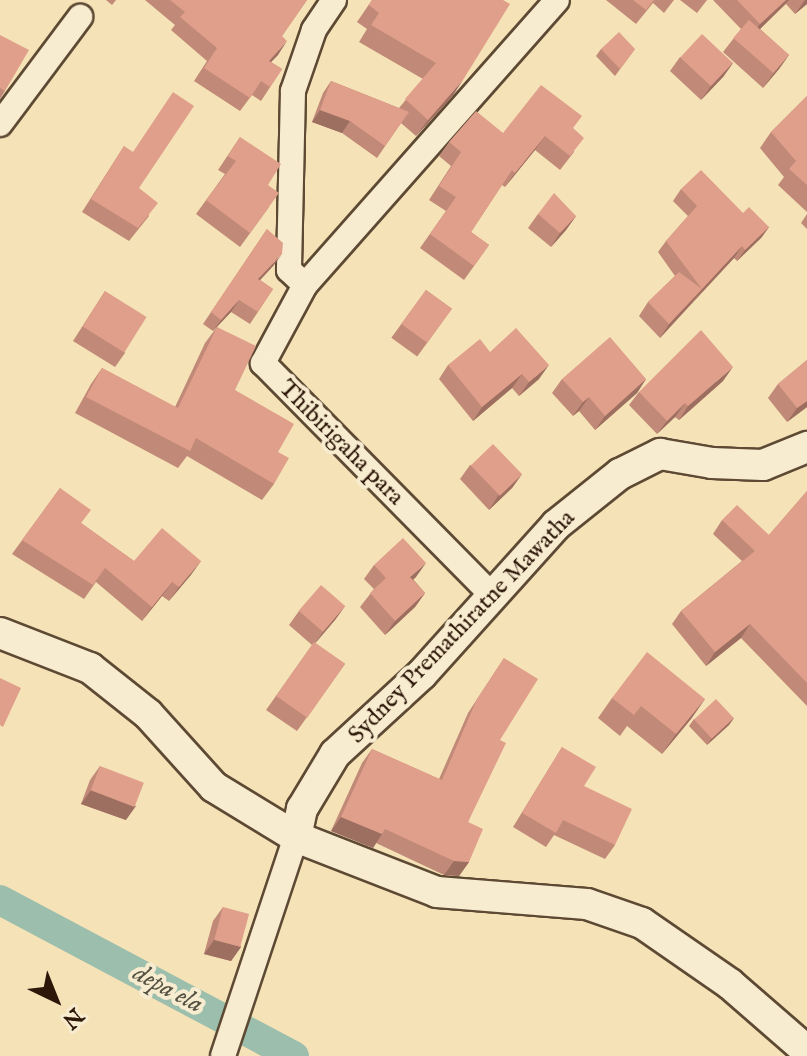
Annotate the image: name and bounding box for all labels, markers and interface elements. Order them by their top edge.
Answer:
street label: Thibirigaha para [272,374,410,512]
street label: Sydney Premathiratne Mawatha [343,504,581,750]
water label: depa ela [128,958,208,1020]
north arrow [16,960,96,1040]
text: N [56,1001,89,1034]

